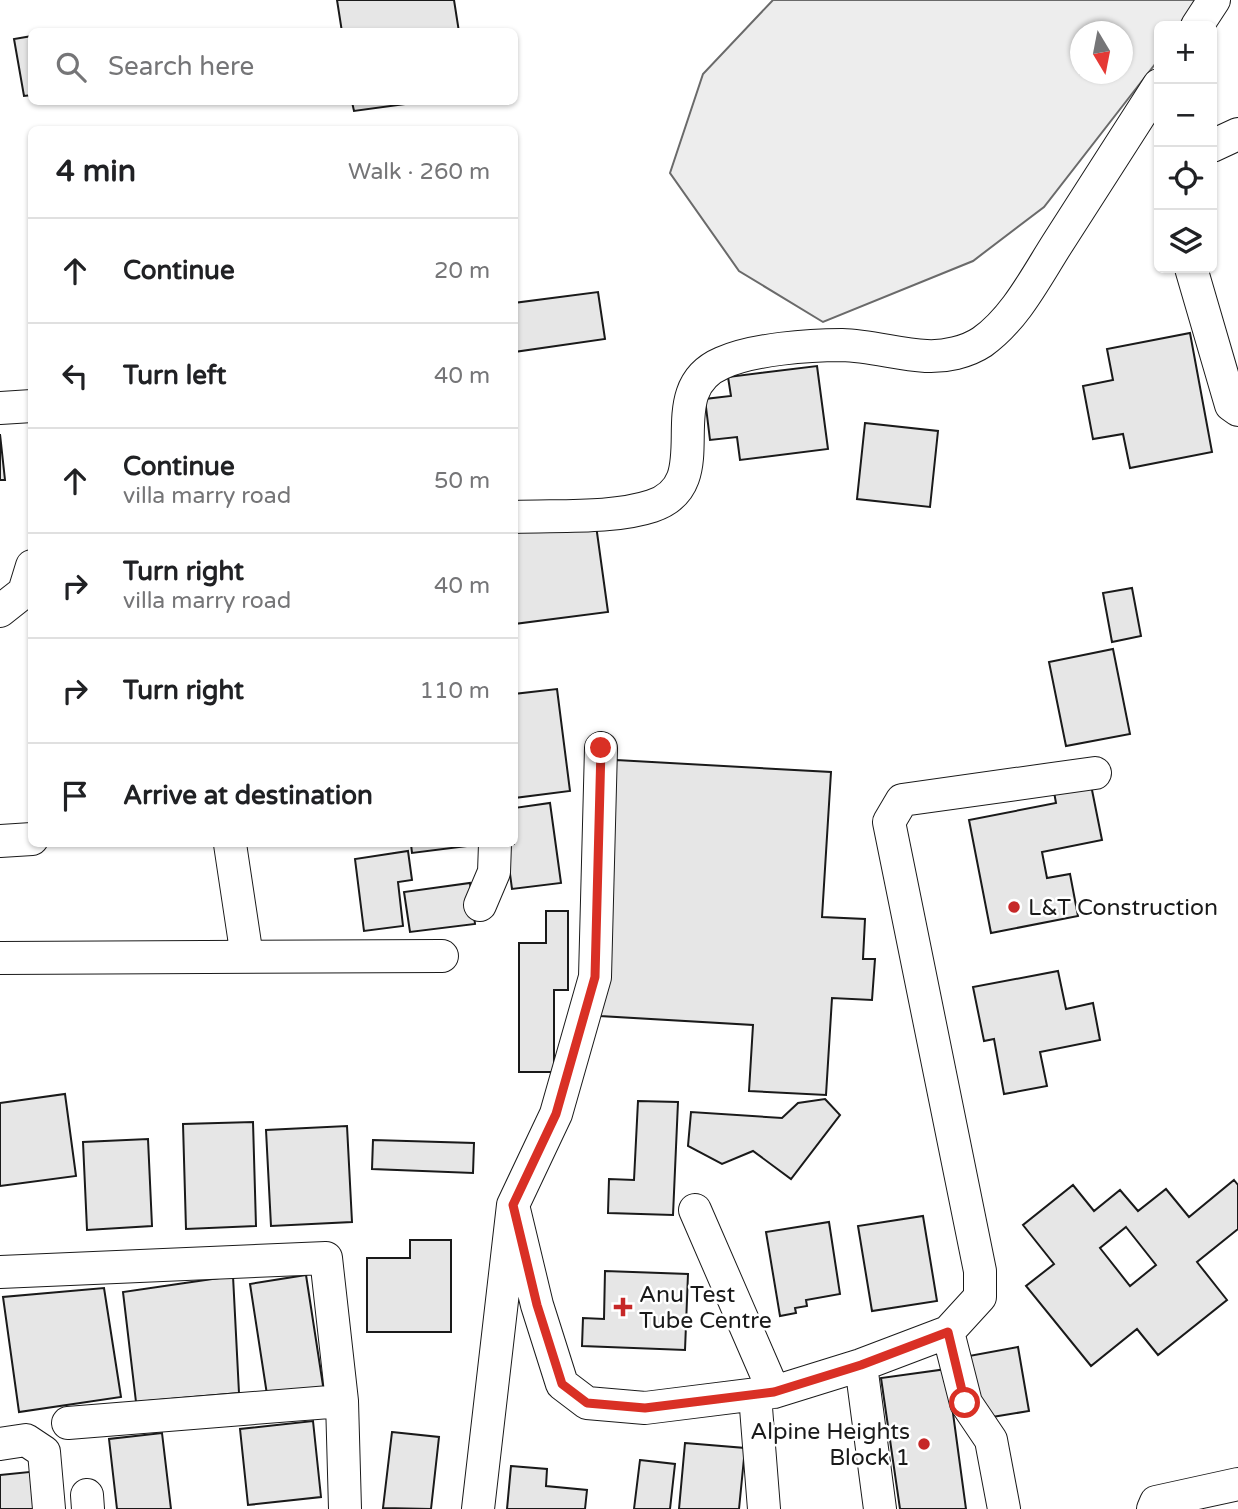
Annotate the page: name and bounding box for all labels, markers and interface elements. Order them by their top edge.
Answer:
north arrow [1070,21,1133,84]
map controls [1154,21,1217,273]
button: + [1154,21,1217,84]
search box [28,28,518,105]
icon: search [52,48,90,86]
text: Search here [108,51,254,82]
button: − [1154,84,1217,147]
button: locate [1154,147,1217,210]
text: 4 min [56,153,136,190]
text: Walk · 260 m [348,158,490,186]
button: layers [1154,210,1217,273]
icon: ahead [56,252,94,290]
text: Continue [123,255,235,286]
text: 20 m [434,257,490,285]
icon: left [56,357,94,395]
text: Turn left [123,360,226,391]
text: 40 m [434,362,490,390]
text: Continue [123,451,235,482]
icon: ahead [56,462,94,500]
text: 50 m [434,467,490,495]
text: villa marry road [123,482,291,510]
text: Turn right [123,556,244,587]
icon: right [56,567,94,605]
text: 40 m [434,572,490,600]
text: villa marry road [123,587,291,615]
icon: right [56,672,94,710]
text: Turn right [123,675,244,706]
text: 110 m [420,677,490,705]
route end [585,732,616,763]
icon: arrive [56,777,94,815]
text: Arrive at destination [123,780,373,811]
place label: L&T Construction [1028,894,1218,922]
marker: L&T Construction [1006,899,1022,915]
place label: Anu Test Tube Centre [639,1281,772,1335]
marker: Anu Test Tube Centre [613,1297,633,1317]
route start [949,1387,980,1418]
place label: Alpine Heights Block 1 [750,1418,910,1472]
marker: Alpine Heights Block 1 [916,1436,932,1452]

